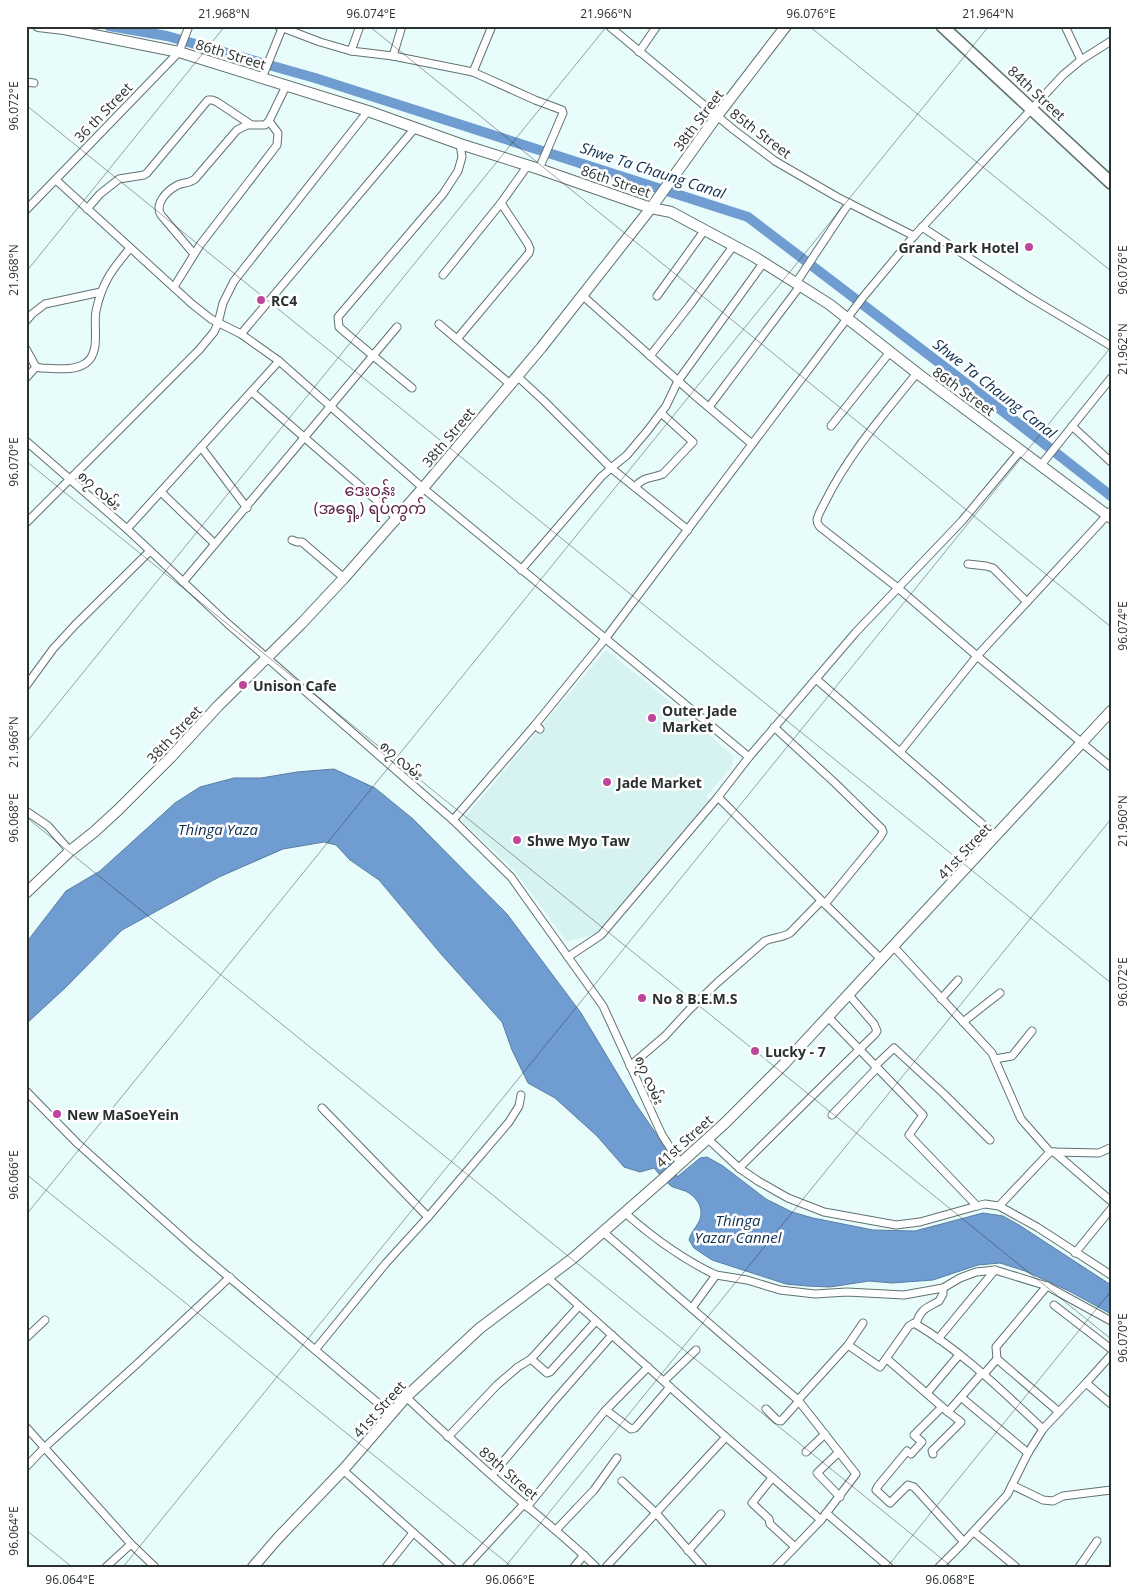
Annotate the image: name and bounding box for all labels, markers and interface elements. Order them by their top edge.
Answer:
text: 21.968°N [198,5,250,22]
text: 96.074°E [346,5,396,22]
text: 21.966°N [580,5,632,22]
text: 96.076°E [786,5,836,22]
text: 21.964°N [962,5,1014,22]
street label: 86th Street [194,34,268,74]
street label: 84th Street [1004,61,1070,125]
street label: 36 th Street [70,78,136,146]
text: 96.072°E [5,81,22,131]
street label: 38th Street [669,85,727,155]
street label: 85th Street [726,104,796,162]
water label: Shwe Ta Chaung Canal [578,137,729,203]
street label: 86th Street [579,160,653,202]
place label: Grand Park Hotel [898,238,1019,257]
marker: Grand Park Hotel [1023,241,1035,253]
text: 21.968°N [5,244,22,296]
text: 96.076°E [1114,245,1131,295]
place label: RC4 [271,291,297,310]
marker: RC4 [255,294,267,306]
text: 21.962°N [1114,323,1131,375]
water label: Shwe Ta Chaung Canal [929,334,1062,443]
street label: 86th Street [929,362,999,420]
street label: 38th Street [417,403,479,471]
text: 96.070°E [5,437,22,487]
street label: ၈၇ လမ်း [72,466,126,516]
district label: ဒေးဝန်း (အရှေ့) ရပ်ကွက် [314,479,426,523]
text: 96.074°E [1114,601,1131,651]
place label: Unison Cafe [253,676,337,695]
marker: Unison Cafe [237,679,249,691]
street label: 38th Street [142,701,206,767]
place label: Outer Jade Market [662,701,737,736]
marker: Outer Jade Market [646,712,658,724]
text: 21.966°N [5,716,22,768]
street label: ၈၇ လမ်း [374,736,428,786]
place label: Jade Market [615,773,702,792]
marker: Jade Market [601,776,613,788]
text: 96.068°E [5,793,22,843]
text: 21.960°N [1114,795,1131,847]
water label: Thinga Yaza [178,819,258,839]
street label: 41st Street [933,819,995,883]
place label: Shwe Myo Taw [527,831,630,850]
marker: Shwe Myo Taw [511,834,523,846]
text: 96.072°E [1114,957,1131,1007]
place label: No 8 B.E.M.S [652,989,738,1008]
marker: No 8 B.E.M.S [636,992,648,1004]
place label: Lucky - 7 [765,1042,826,1061]
marker: Lucky - 7 [749,1045,761,1057]
street label: ၈၇ လမ်း [628,1052,669,1109]
place label: New MaSoeYein [67,1105,179,1124]
marker: New MaSoeYein [51,1108,63,1120]
street label: 41st Street [651,1110,717,1172]
text: 96.066°E [5,1150,22,1200]
water label: Thinga Yazar Cannel [695,1210,783,1247]
text: 96.070°E [1114,1313,1131,1363]
street label: 41st Street [348,1376,410,1442]
street label: 89th Street [475,1442,543,1504]
text: 96.064°E [5,1506,22,1556]
text: 96.064°E [45,1571,95,1588]
text: 96.066°E [485,1571,535,1588]
text: 96.068°E [925,1571,975,1588]

